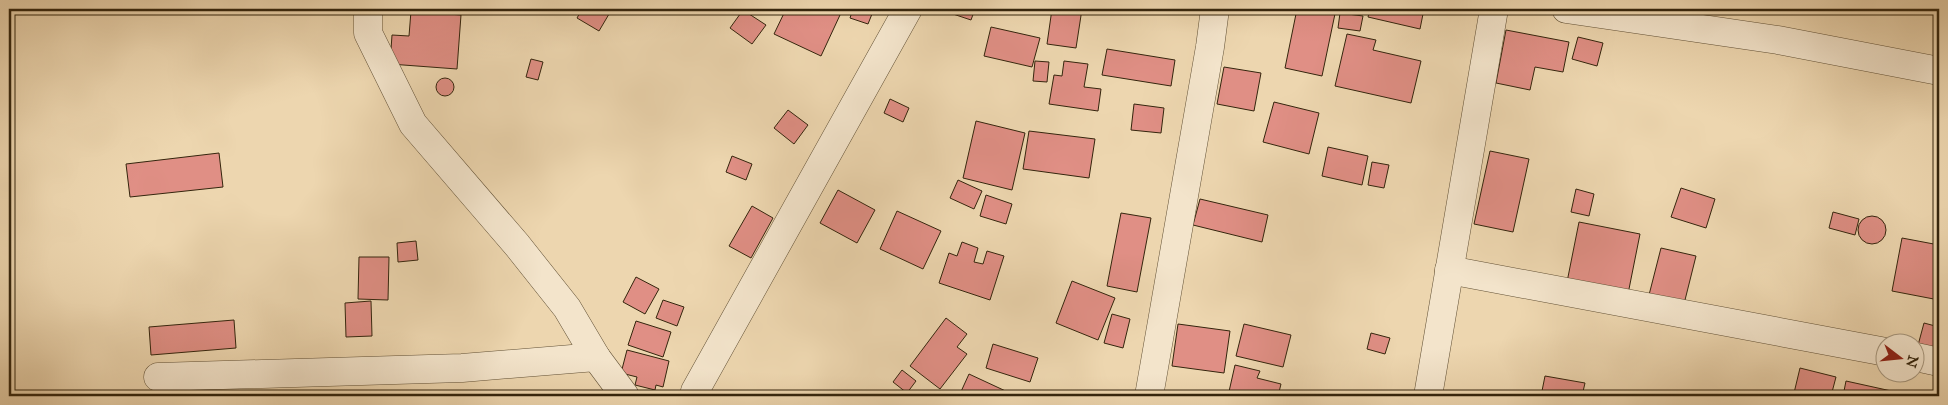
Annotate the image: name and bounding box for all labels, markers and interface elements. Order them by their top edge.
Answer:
north arrow [1876,332,1926,382]
text: N [1902,353,1922,370]

